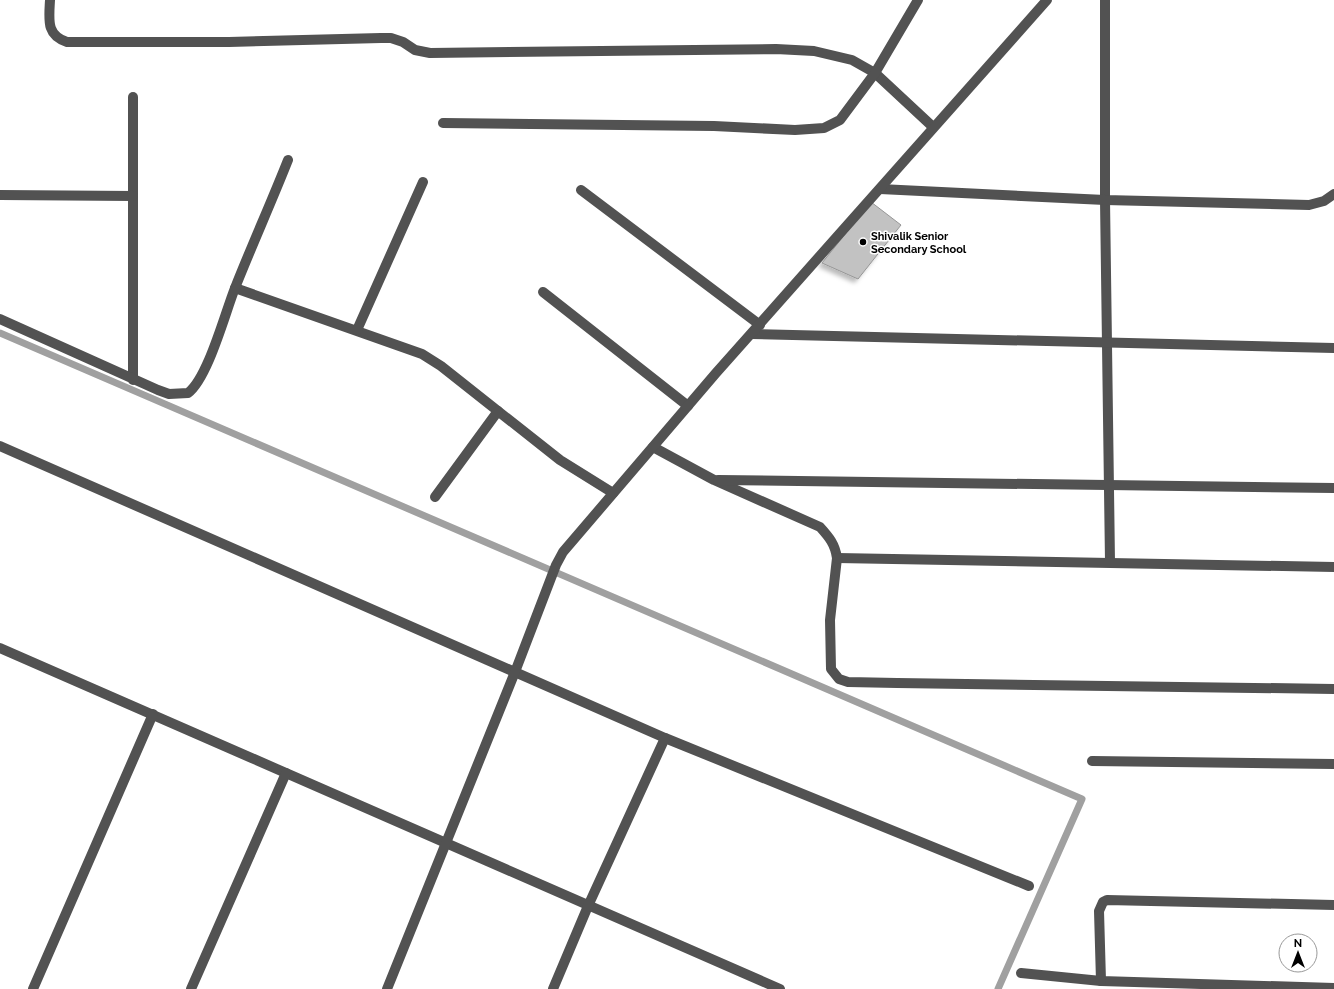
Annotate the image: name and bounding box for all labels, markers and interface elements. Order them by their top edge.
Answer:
place label: Shivalik Senior Secondary School [871,230,967,256]
marker: Shivalik Senior Secondary School [858,237,868,247]
north arrow [1278,933,1318,973]
text: N [1294,937,1302,950]

